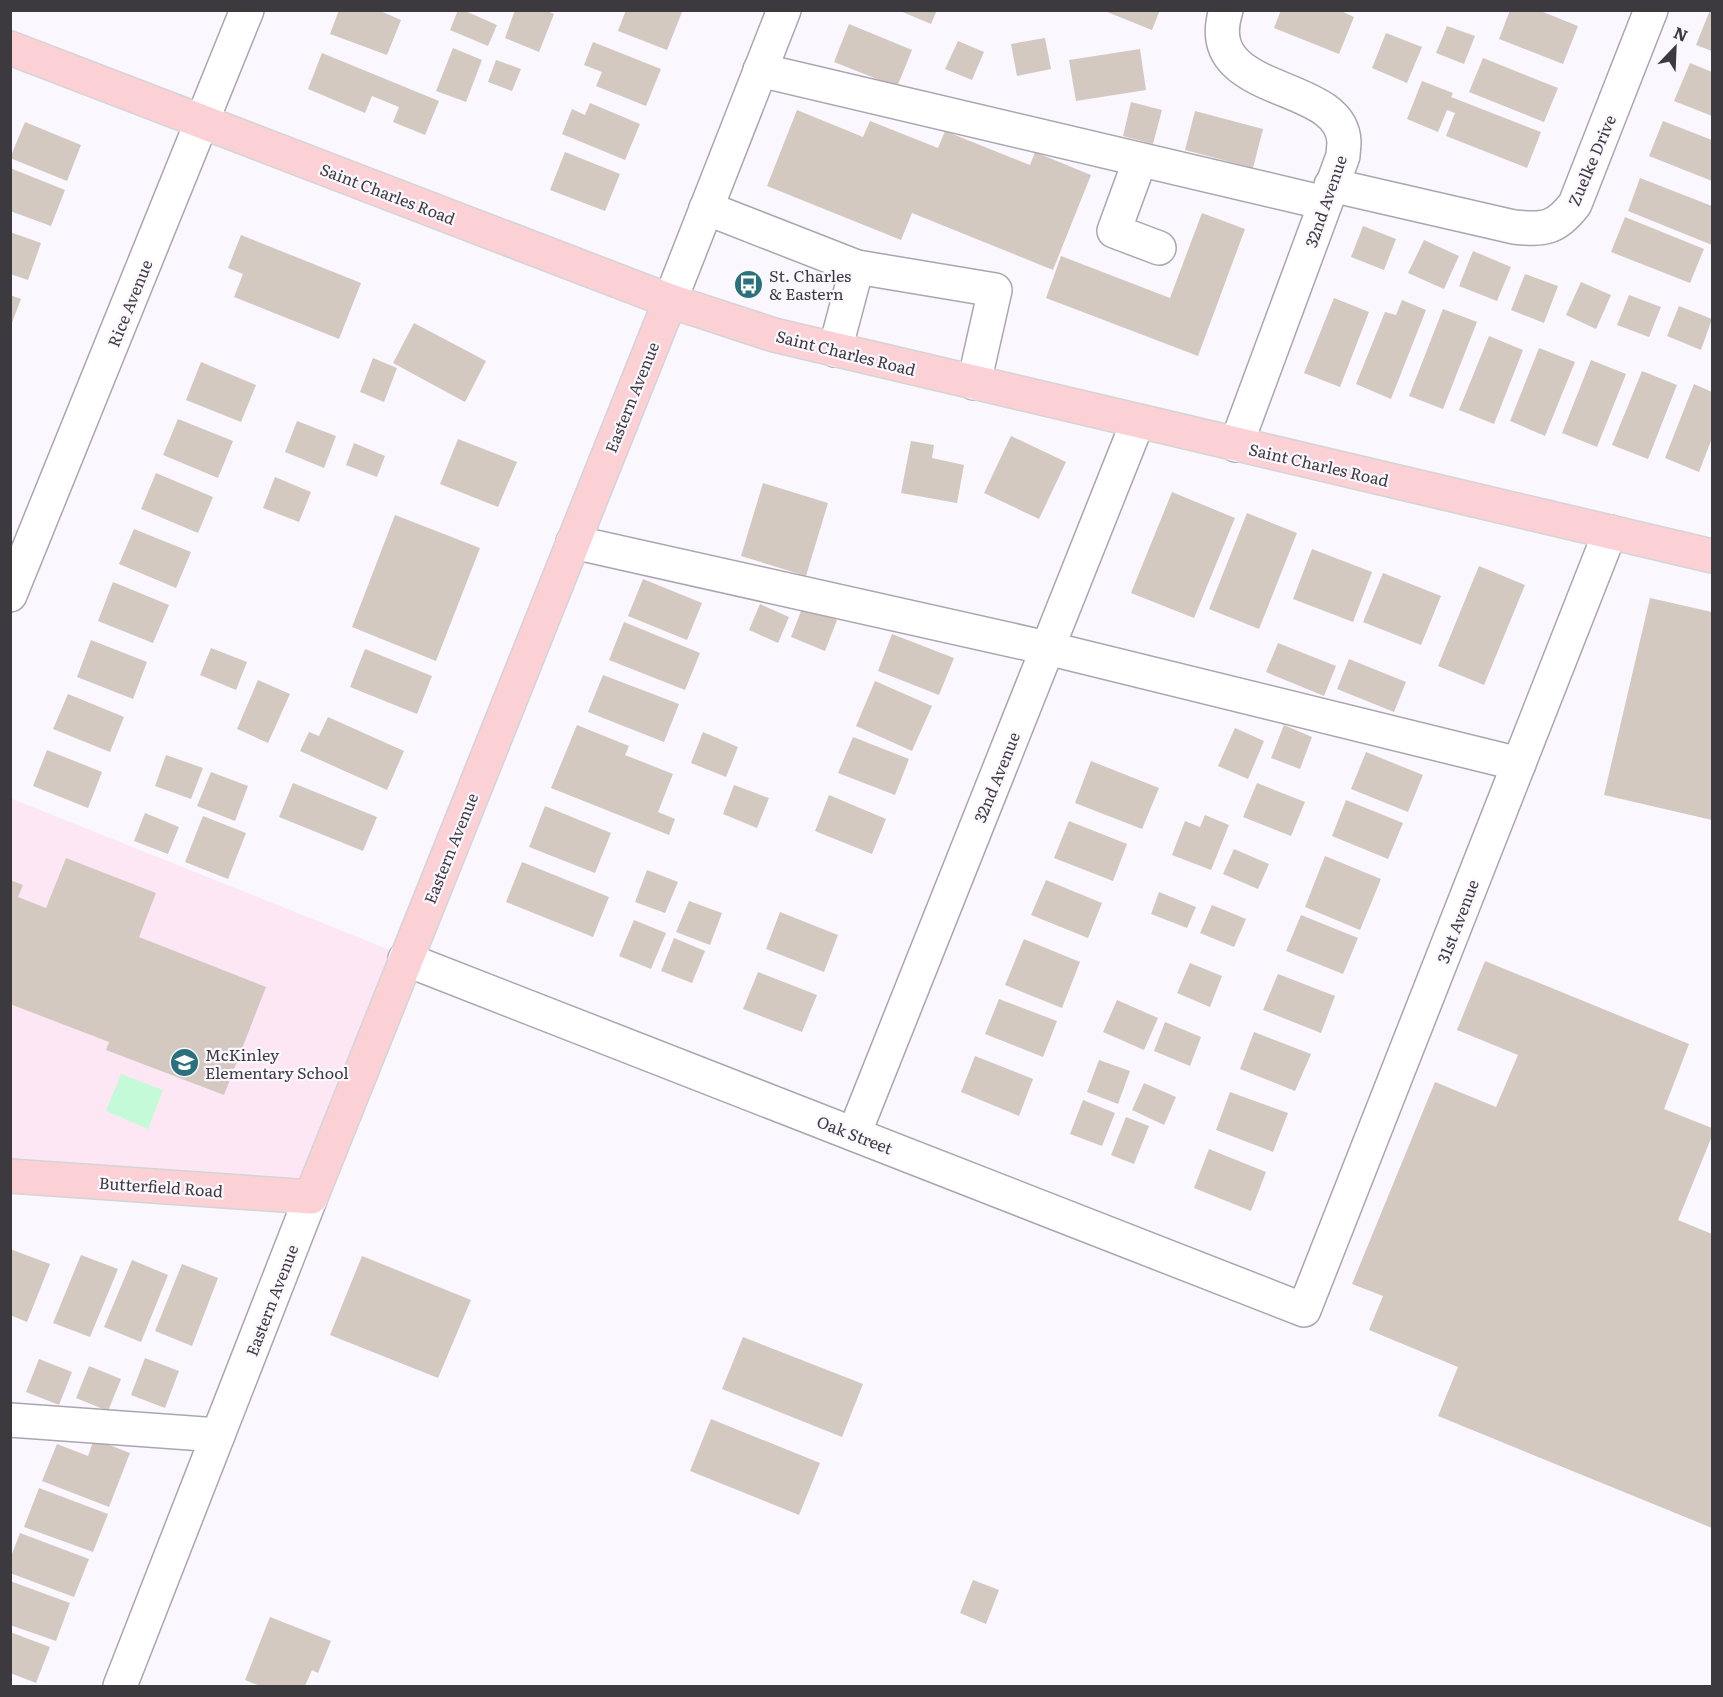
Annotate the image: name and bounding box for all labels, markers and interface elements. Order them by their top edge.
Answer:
north arrow [1645,18,1705,78]
text: N [1670,20,1692,47]
street label: Zuelke Drive [1561,111,1621,209]
street label: 32nd Avenue [1298,152,1352,250]
street label: Saint Charles Road [317,156,459,230]
street label: Rice Avenue [101,256,157,350]
place label: St. Charles & Eastern [769,263,851,305]
bus stop icon: St. Charles & Eastern [732,268,764,300]
street label: Saint Charles Road [774,323,918,381]
street label: Eastern Avenue [598,338,664,456]
street label: Saint Charles Road [1247,436,1392,492]
street label: 32nd Avenue [967,728,1025,826]
street label: Eastern Avenue [417,789,483,907]
street label: 31st Avenue [1430,876,1484,966]
place label: McKinley Elementary School [205,1042,349,1084]
school or university icon: McKinley Elementary School [168,1047,200,1079]
street label: Oak Street [814,1109,897,1160]
street label: Butterfield Road [98,1170,224,1202]
street label: Eastern Avenue [239,1241,303,1359]

